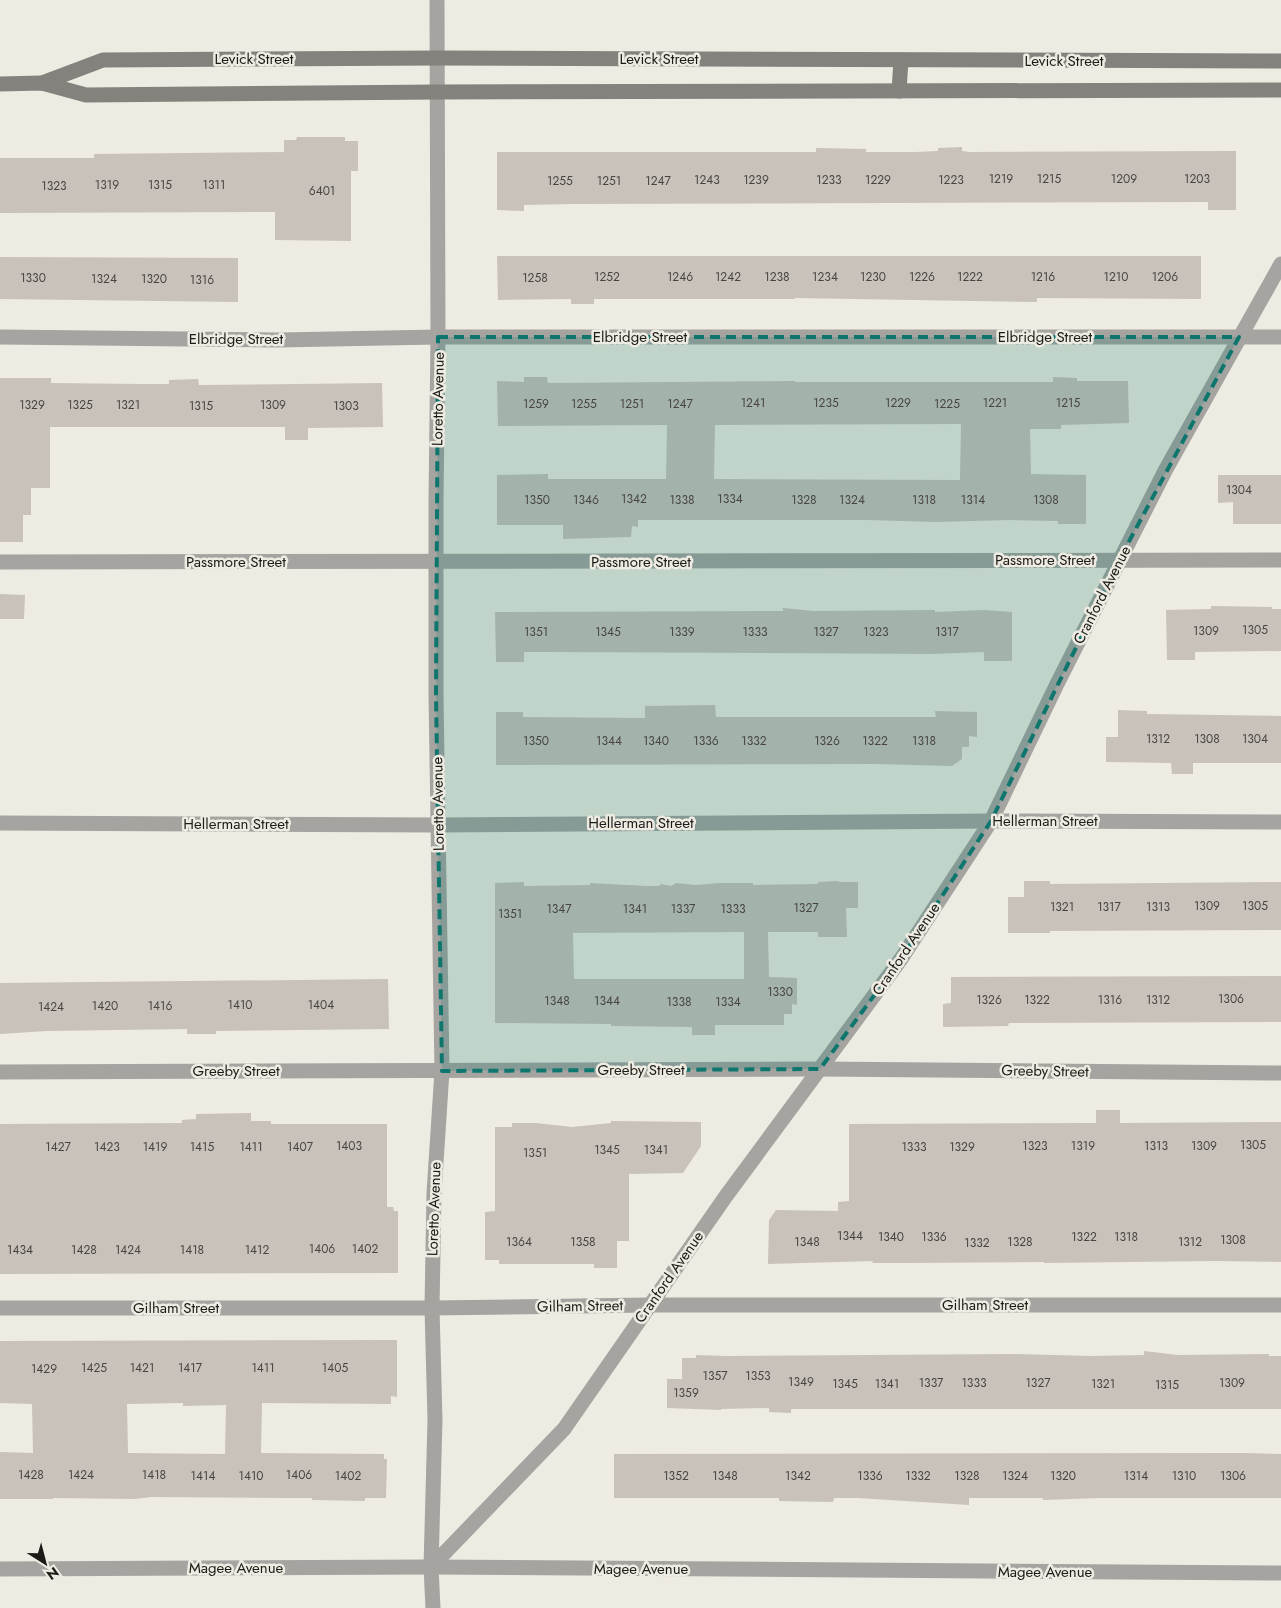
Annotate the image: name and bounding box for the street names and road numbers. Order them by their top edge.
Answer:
street label: Levick Street [215,48,294,70]
street label: Levick Street [620,48,699,70]
street label: Levick Street [1025,50,1104,72]
street label: Elbridge Street [593,326,688,348]
street label: Elbridge Street [998,326,1093,348]
street label: Elbridge Street [189,328,284,350]
street label: Loretto Avenue [426,351,450,446]
street label: Cranford Avenue [1068,542,1136,648]
street label: Passmore Street [995,549,1095,571]
street label: Passmore Street [186,551,286,573]
street label: Passmore Street [591,551,691,573]
street label: Loretto Avenue [426,756,450,851]
street label: Hellerman Street [992,810,1098,832]
street label: Hellerman Street [588,812,694,834]
street label: Hellerman Street [183,813,289,835]
street label: Cranford Avenue [867,898,945,1000]
street label: Greeby Street [597,1059,685,1081]
street label: Greeby Street [1001,1059,1089,1083]
street label: Greeby Street [192,1060,280,1082]
street label: Loretto Avenue [421,1161,447,1256]
street label: Cranford Avenue [629,1226,709,1328]
street label: Gilham Street [537,1294,624,1318]
street label: Gilham Street [942,1294,1028,1316]
street label: Gilham Street [133,1297,219,1319]
street label: Magee Avenue [189,1557,284,1579]
street label: Magee Avenue [594,1558,689,1580]
street label: Magee Avenue [998,1561,1093,1583]

